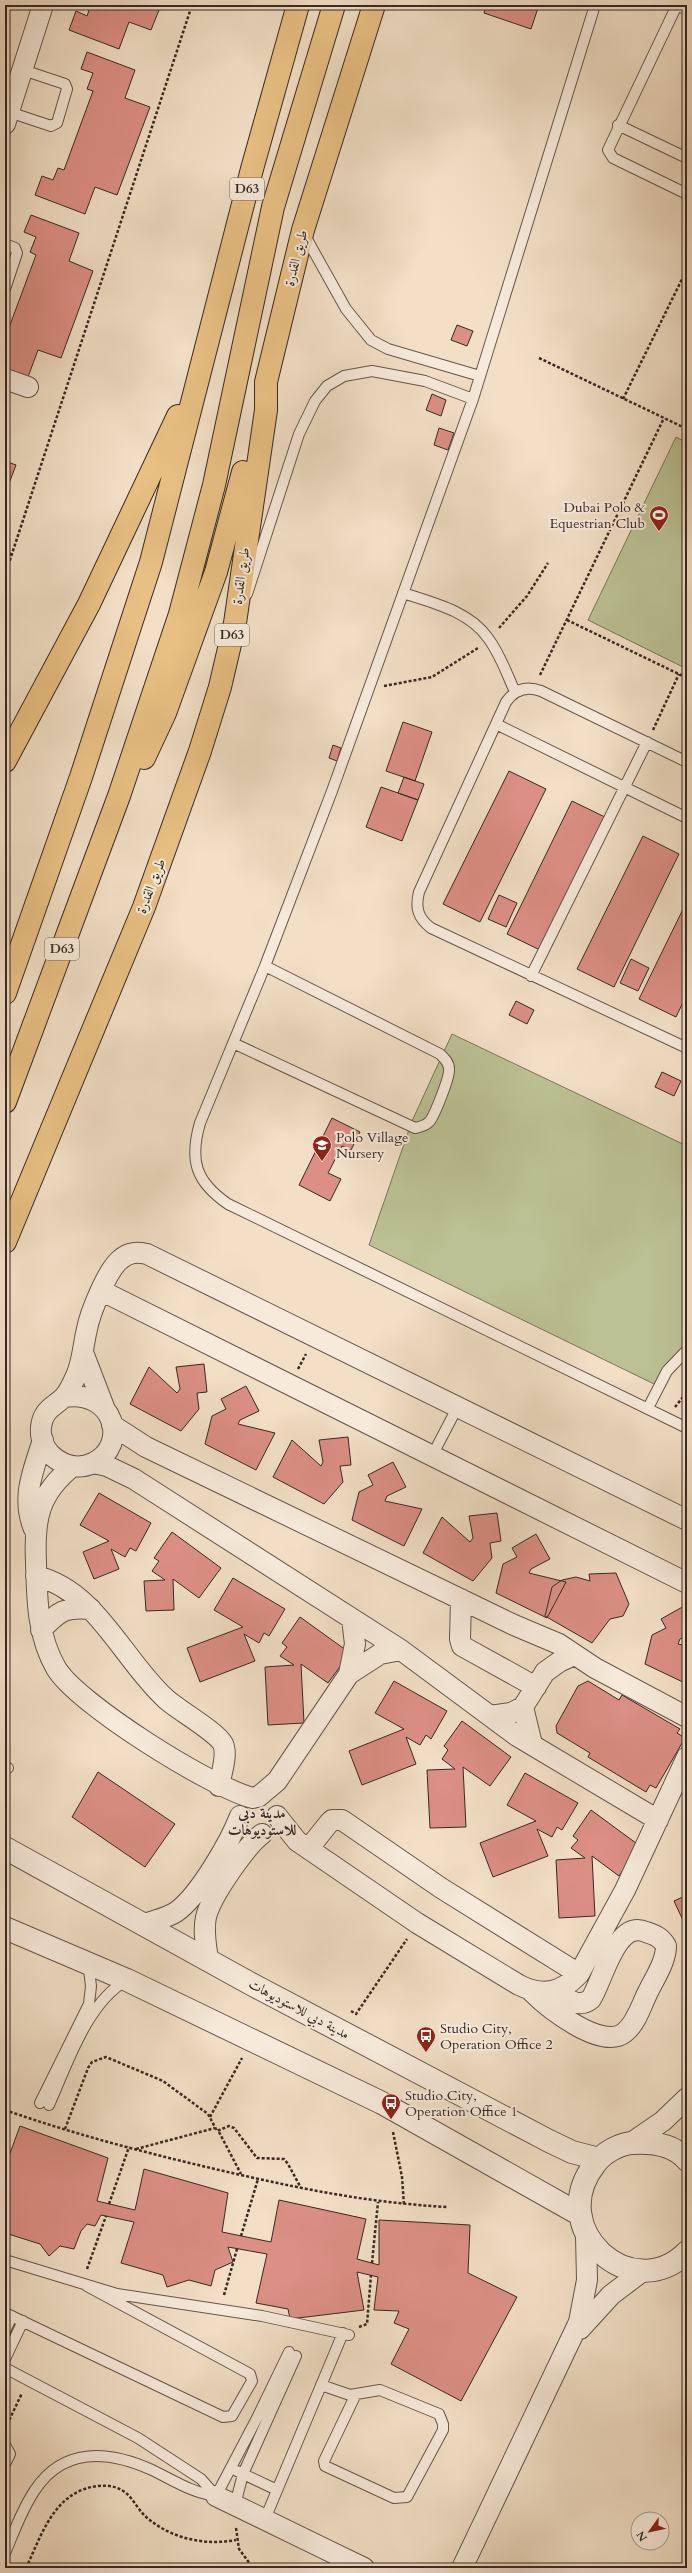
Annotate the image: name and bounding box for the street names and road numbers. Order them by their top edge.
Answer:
road number: D63 [230,178,264,200]
street label: طريق القدرة [280,228,312,288]
street label: طريق القدرة [228,546,254,606]
road number: D63 [215,624,249,646]
street label: طريق القدرة [132,856,170,916]
road number: D63 [45,938,79,960]
street label: مدينة دبي للاستوديوهات [244,1974,353,2045]

